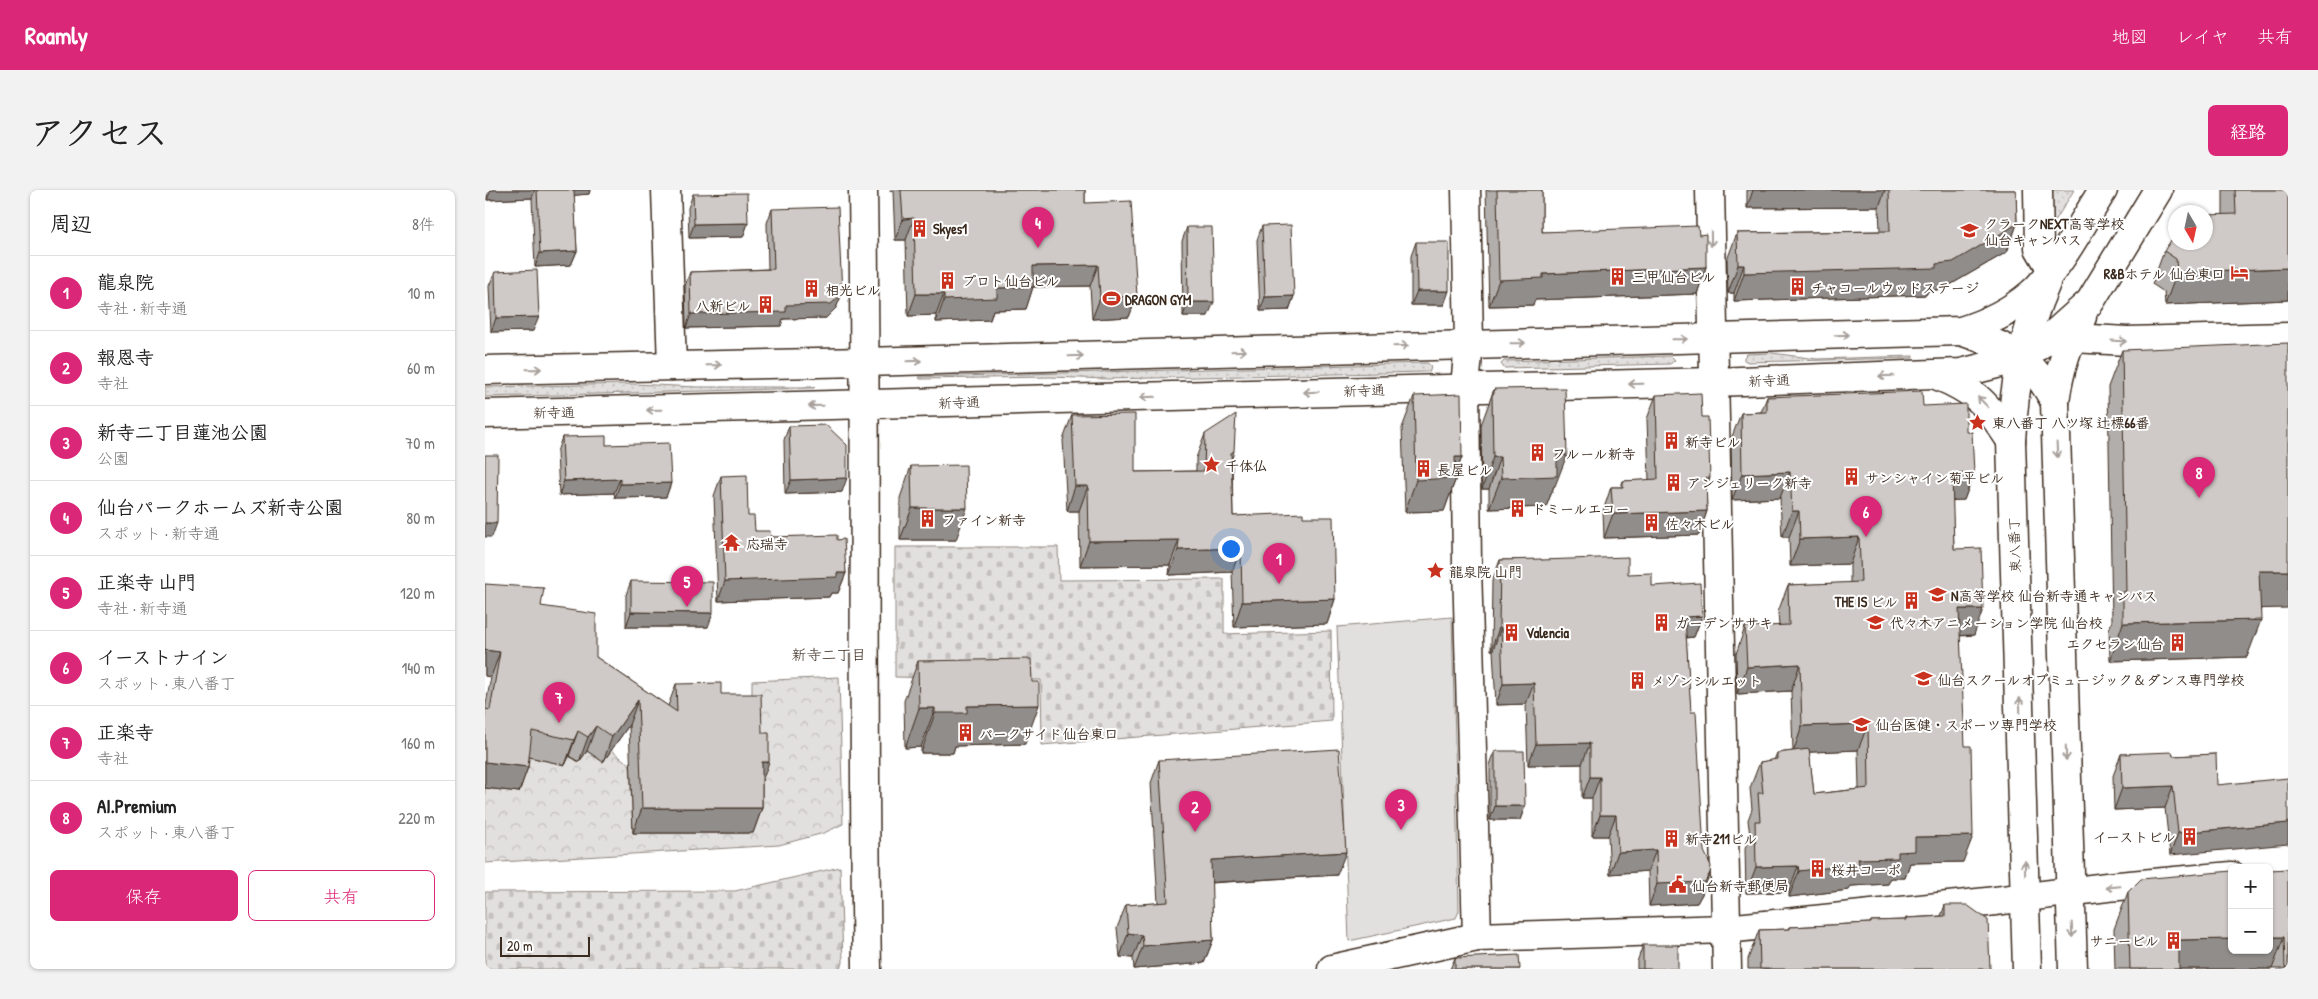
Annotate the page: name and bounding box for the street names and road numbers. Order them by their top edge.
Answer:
street label: 新寺通 [1748,370,1790,390]
street label: 新寺通 [1343,380,1385,400]
street label: 新寺通 [938,392,980,412]
street label: 新寺通 [533,402,575,422]
street label: 東八番丁 [2004,517,2024,573]

